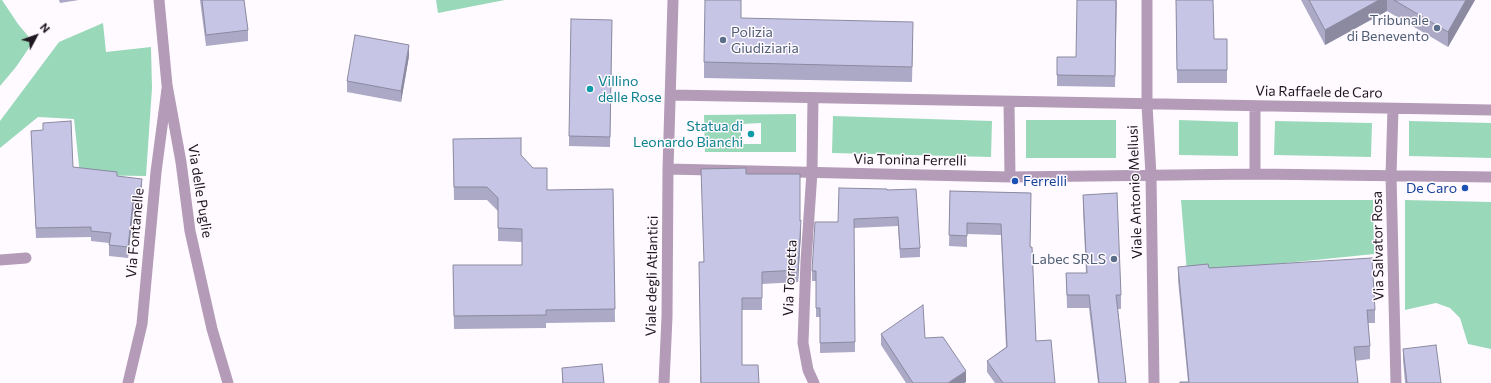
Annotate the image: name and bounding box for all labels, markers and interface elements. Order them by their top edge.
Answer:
place label: Tribunale di Benevento [1347,12,1429,44]
north arrow [16,16,56,56]
text: N [38,20,53,35]
marker: Tribunale di Benevento [1432,23,1442,33]
place label: Polizia Giudiziaria [731,24,799,56]
marker: Polizia Giudiziaria [718,35,728,45]
place label: Villino delle Rose [598,73,662,106]
street label: Via Raffaele de Caro [1255,82,1383,102]
marker: Villino delle Rose [585,84,595,94]
place label: Statua di Leonardo Bianchi [633,118,743,150]
street label: Viale Antonio Mellusi [1124,125,1146,259]
marker: Statua di Leonardo Bianchi [746,129,756,139]
street label: Via delle Puglie [184,143,216,239]
street label: Via Tonina Ferrelli [853,151,967,169]
place label: Ferrelli [1023,173,1067,189]
marker: Ferrelli [1010,176,1020,186]
place label: De Caro [1406,180,1457,196]
marker: De Caro [1460,183,1470,193]
street label: Via Fontanelle [123,187,147,279]
street label: Via Salvator Rosa [1369,191,1387,301]
street label: Viale degli Atlantici [643,216,661,336]
street label: Via Torretta [780,239,800,317]
place label: Labec SRLS [1032,251,1106,267]
marker: Labec SRLS [1109,254,1119,264]

